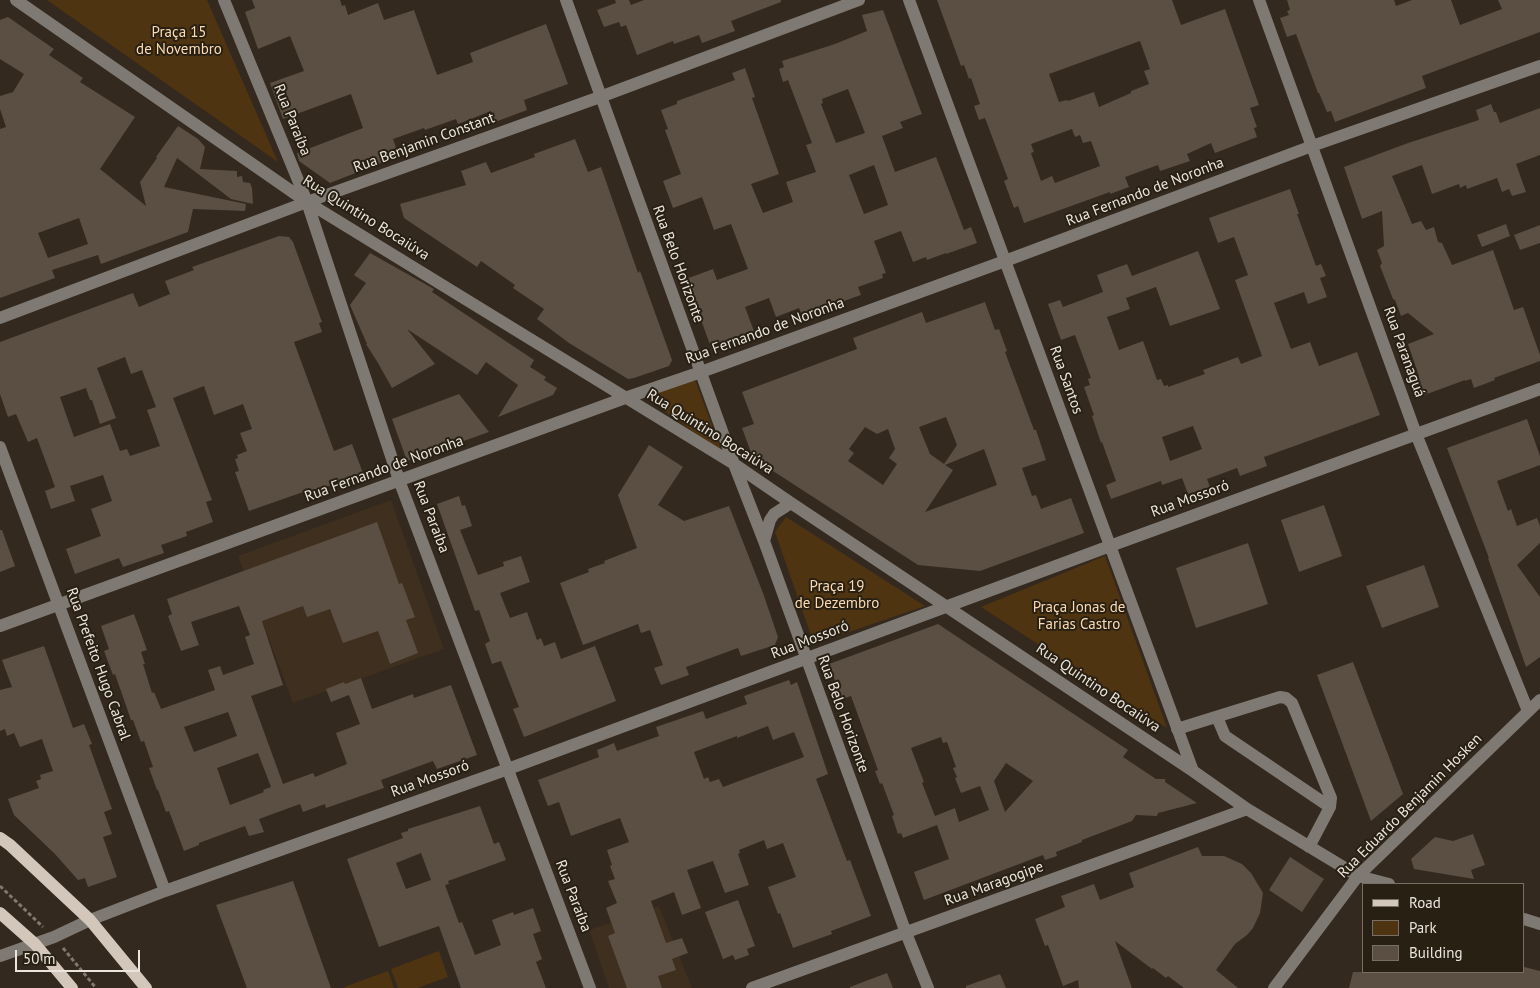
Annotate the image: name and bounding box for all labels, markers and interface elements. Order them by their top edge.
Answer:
park label: Praça 15 de Novembro [136,24,222,59]
street label: Rua Paraíba [269,82,315,158]
street label: Rua Benjamin Constant [351,109,497,177]
street label: Rua Fernando de Noronha [1064,154,1226,230]
street label: Rua Quintino Bocaiúva [299,172,433,264]
street label: Rua Belo Horizonte [648,203,708,325]
street label: Rua Fernando de Noronha [683,294,847,368]
street label: Rua Paranaguá [1379,304,1429,400]
street label: Rua Santos [1045,343,1087,417]
street label: Rua Quintino Bocaiúva [643,386,777,478]
street label: Rua Fernando de Noronha [302,432,466,506]
street label: Rua Mossoró [1148,477,1232,521]
street label: Rua Paraíba [409,478,453,556]
park label: Praça 19 de Dezembro [795,578,879,613]
street label: Rua Prefeito Hugo Cabral [62,585,134,743]
park label: Praça Jonas de Farias Castro [1033,599,1125,634]
street label: Rua Mossoró [768,617,852,663]
street label: Rua Quintino Bocaiúva [1032,640,1164,736]
street label: Rua Belo Horizonte [813,653,873,775]
street label: Rua Eduardo Benjamin Hosken [1334,730,1486,882]
street label: Rua Mossoró [388,757,472,801]
street label: Rua Paraíba [551,857,595,935]
street label: Rua Maragogipe [942,858,1046,910]
legend [1362,883,1525,973]
text: Road [1409,893,1441,912]
text: Park [1409,918,1437,937]
scale bar [18,940,142,972]
text: Building [1409,943,1463,962]
text: 50 m [23,949,56,968]

